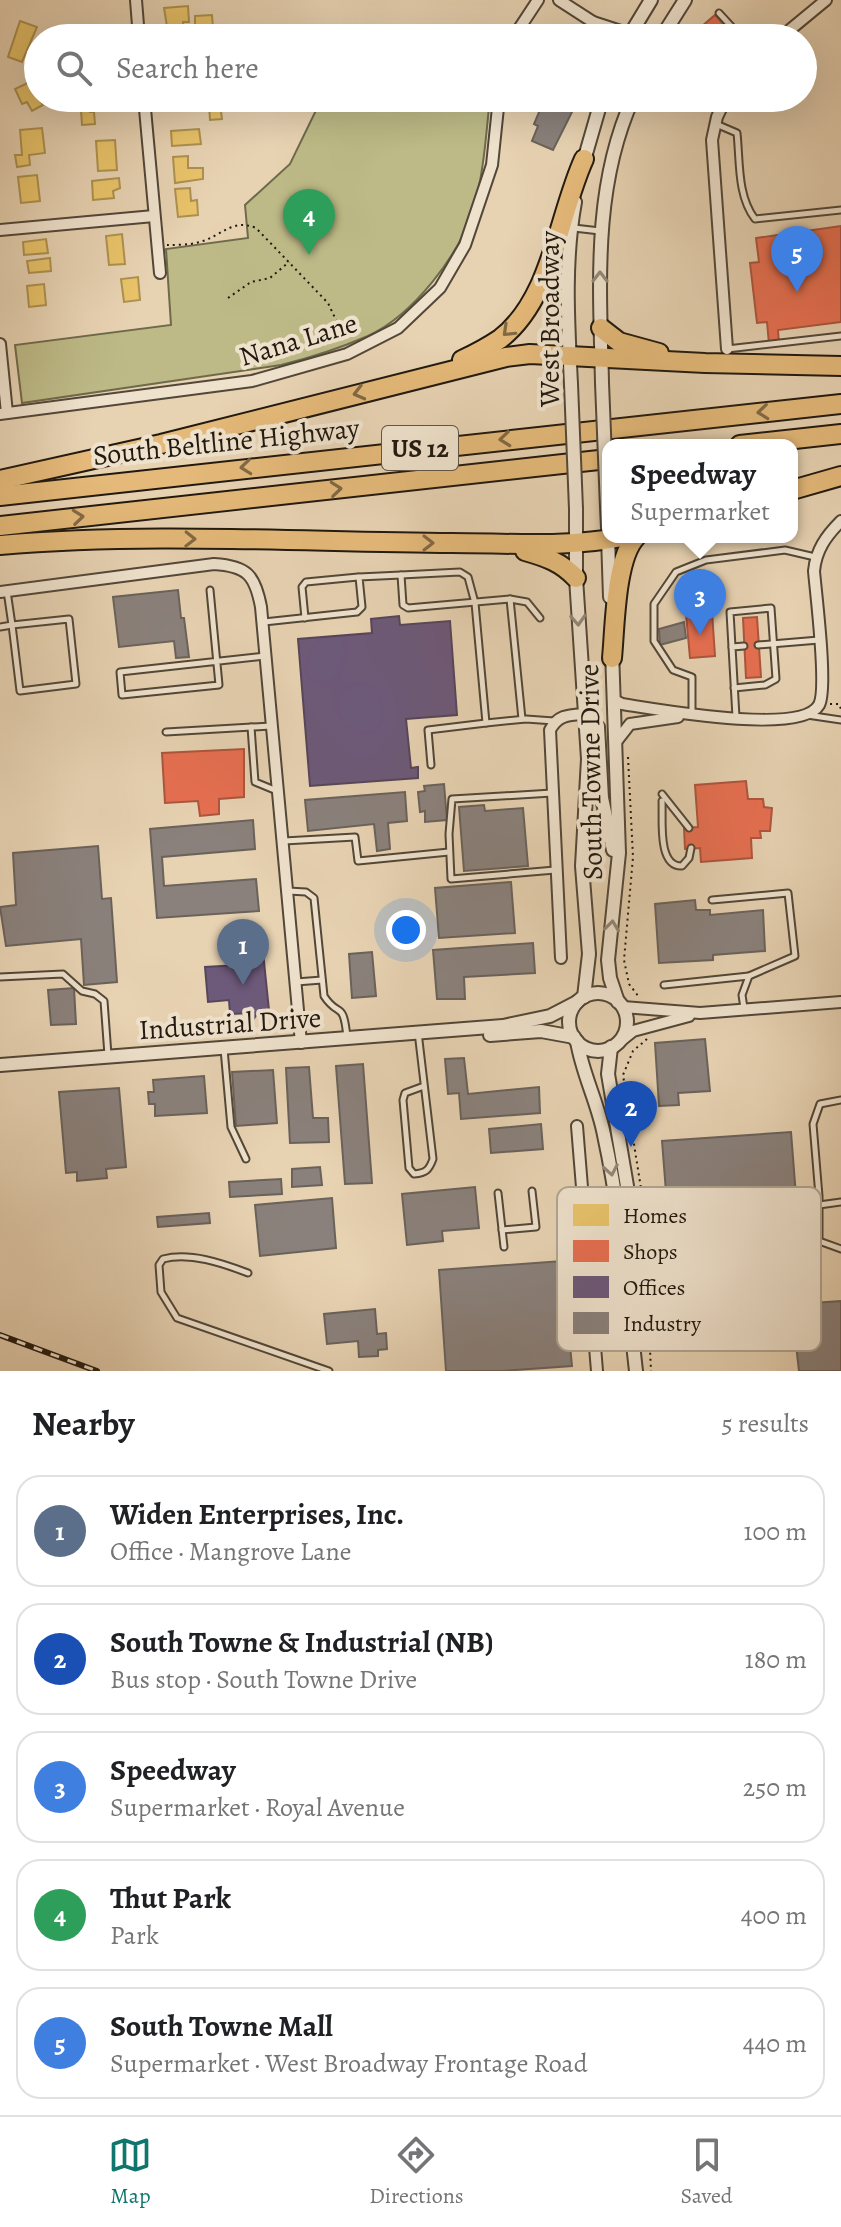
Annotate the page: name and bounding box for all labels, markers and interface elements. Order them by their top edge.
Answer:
search box [24,24,817,112]
icon: search [52,46,96,90]
text: Search here [116,48,259,88]
pin: 4 [283,189,335,255]
pin: 5 [771,226,823,292]
street label: West Broadway [531,231,569,408]
one-way arrow [591,270,609,283]
street label: Nana Lane [235,304,362,376]
one-way arrow [503,321,517,336]
one-way arrow [353,383,367,400]
one-way arrow [757,403,770,420]
street label: South Beltline Highway [91,409,362,475]
road number: US 12 [382,426,458,470]
one-way arrow [498,430,511,447]
popup [602,439,798,543]
text: Speedway [630,454,756,494]
one-way arrow [239,458,252,475]
one-way arrow [330,480,343,497]
text: Supermarket [630,494,770,529]
one-way arrow [71,509,84,526]
one-way arrow [184,530,197,548]
one-way arrow [422,534,435,552]
pin: 3 [674,569,726,635]
one-way arrow [570,614,587,627]
street label: South Towne Drive [570,664,612,880]
your location [386,910,426,950]
pin: 1 [217,919,269,985]
one-way arrow [603,919,620,932]
street label: Industrial Drive [138,999,323,1049]
pin: 2 [605,1081,657,1147]
one-way arrow [601,1163,618,1177]
legend [557,1187,821,1351]
text: Homes [623,1201,687,1231]
text: Shops [623,1237,678,1267]
text: Offices [623,1273,685,1303]
text: Industry [623,1309,701,1339]
text: Nearby [32,1400,135,1447]
text: 5 results [721,1406,809,1441]
text: Widen Enterprises, Inc. [110,1494,404,1534]
text: 1 [55,1514,65,1549]
text: 100 m [744,1514,807,1549]
text: Office · Mangrove Lane [110,1534,351,1569]
text: South Towne & Industrial (NB) [110,1622,494,1662]
text: 2 [54,1642,66,1677]
text: 180 m [745,1642,807,1677]
text: Bus stop · South Towne Drive [110,1662,417,1697]
text: Speedway [110,1750,236,1790]
text: 3 [54,1770,66,1805]
text: 250 m [743,1770,807,1805]
text: Supermarket · Royal Avenue [110,1790,405,1825]
text: Thut Park [110,1878,231,1918]
text: 4 [54,1898,66,1933]
text: 400 m [741,1898,807,1933]
text: Park [110,1918,159,1953]
text: South Towne Mall [110,2006,333,2046]
text: 5 [54,2026,66,2061]
text: 440 m [743,2026,807,2061]
text: Supermarket · West Broadway Frontage Road [110,2046,588,2081]
tab: Map [108,2133,152,2211]
tab: Directions [369,2133,464,2211]
tab: Saved [680,2133,733,2211]

